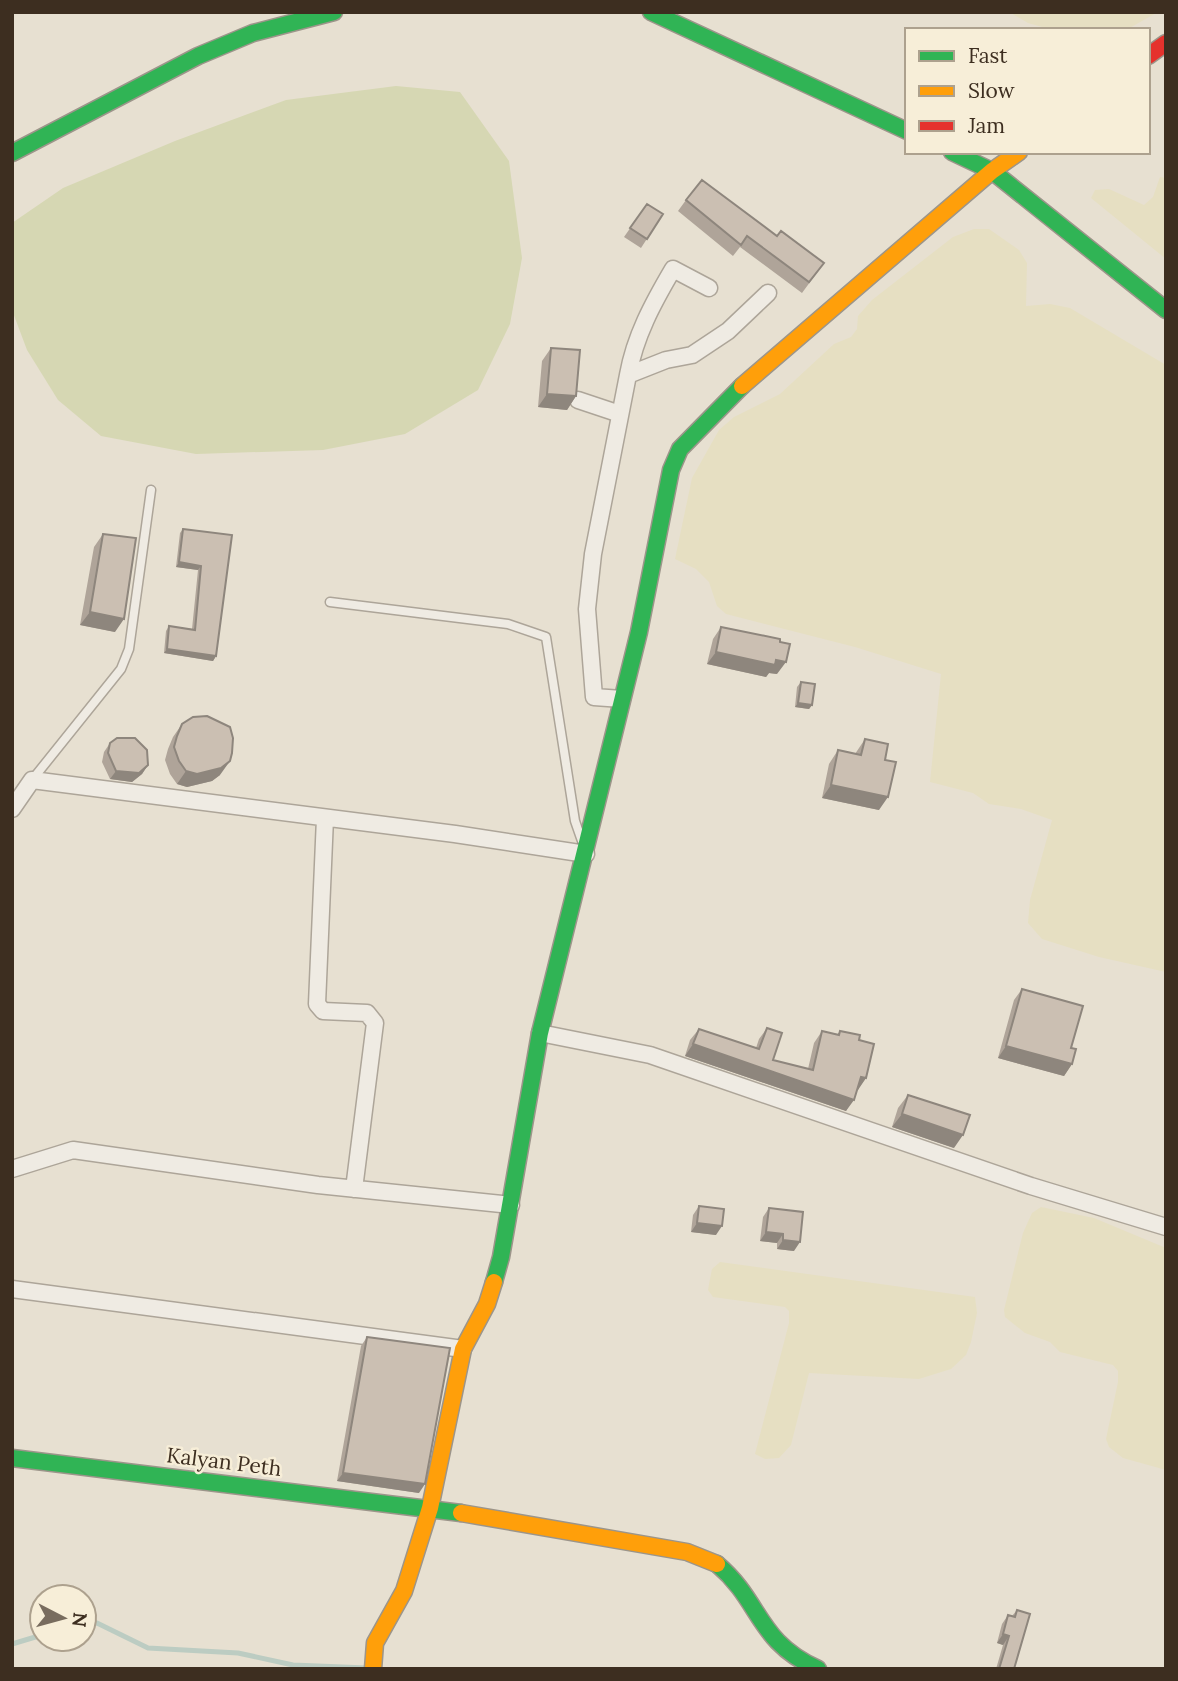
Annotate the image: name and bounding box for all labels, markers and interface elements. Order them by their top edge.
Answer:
legend [905,28,1150,154]
text: Fast [968,42,1008,69]
text: Slow [968,77,1015,104]
text: Jam [967,112,1005,139]
street label: Kalyan Peth [165,1441,283,1482]
north arrow [28,1583,98,1653]
text: N [67,1611,93,1629]

